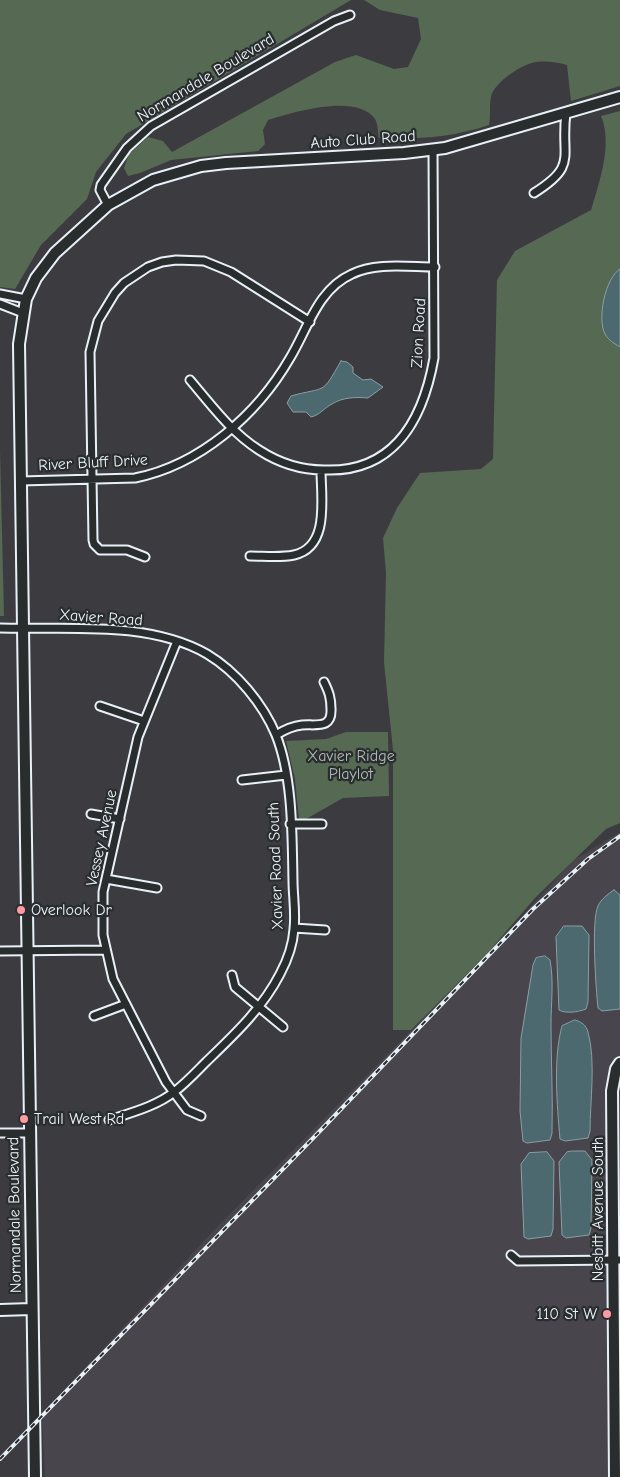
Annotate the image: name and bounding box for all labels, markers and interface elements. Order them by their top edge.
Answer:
street label: Normandale Boulevard [134,30,278,126]
street label: Auto Club Road [310,127,416,153]
street label: Zion Road [408,297,430,369]
street label: River Bluff Drive [38,451,148,475]
street label: Xavier Road [59,606,143,630]
park label: Xavier Ridge Playlot [307,746,395,784]
street label: Vessey Avenue [82,788,122,888]
street label: Xavier Road South [264,802,288,930]
place label: Overlook Dr [31,900,112,920]
marker: Overlook Dr [15,904,27,916]
place label: Trail West Rd [34,1109,124,1129]
marker: Trail West Rd [18,1113,30,1125]
street label: Normandale Boulevard [4,1137,26,1293]
street label: Nesbitt Avenue South [588,1137,608,1281]
place label: 110 St W [537,1304,597,1324]
marker: 110 St W [601,1308,613,1320]

